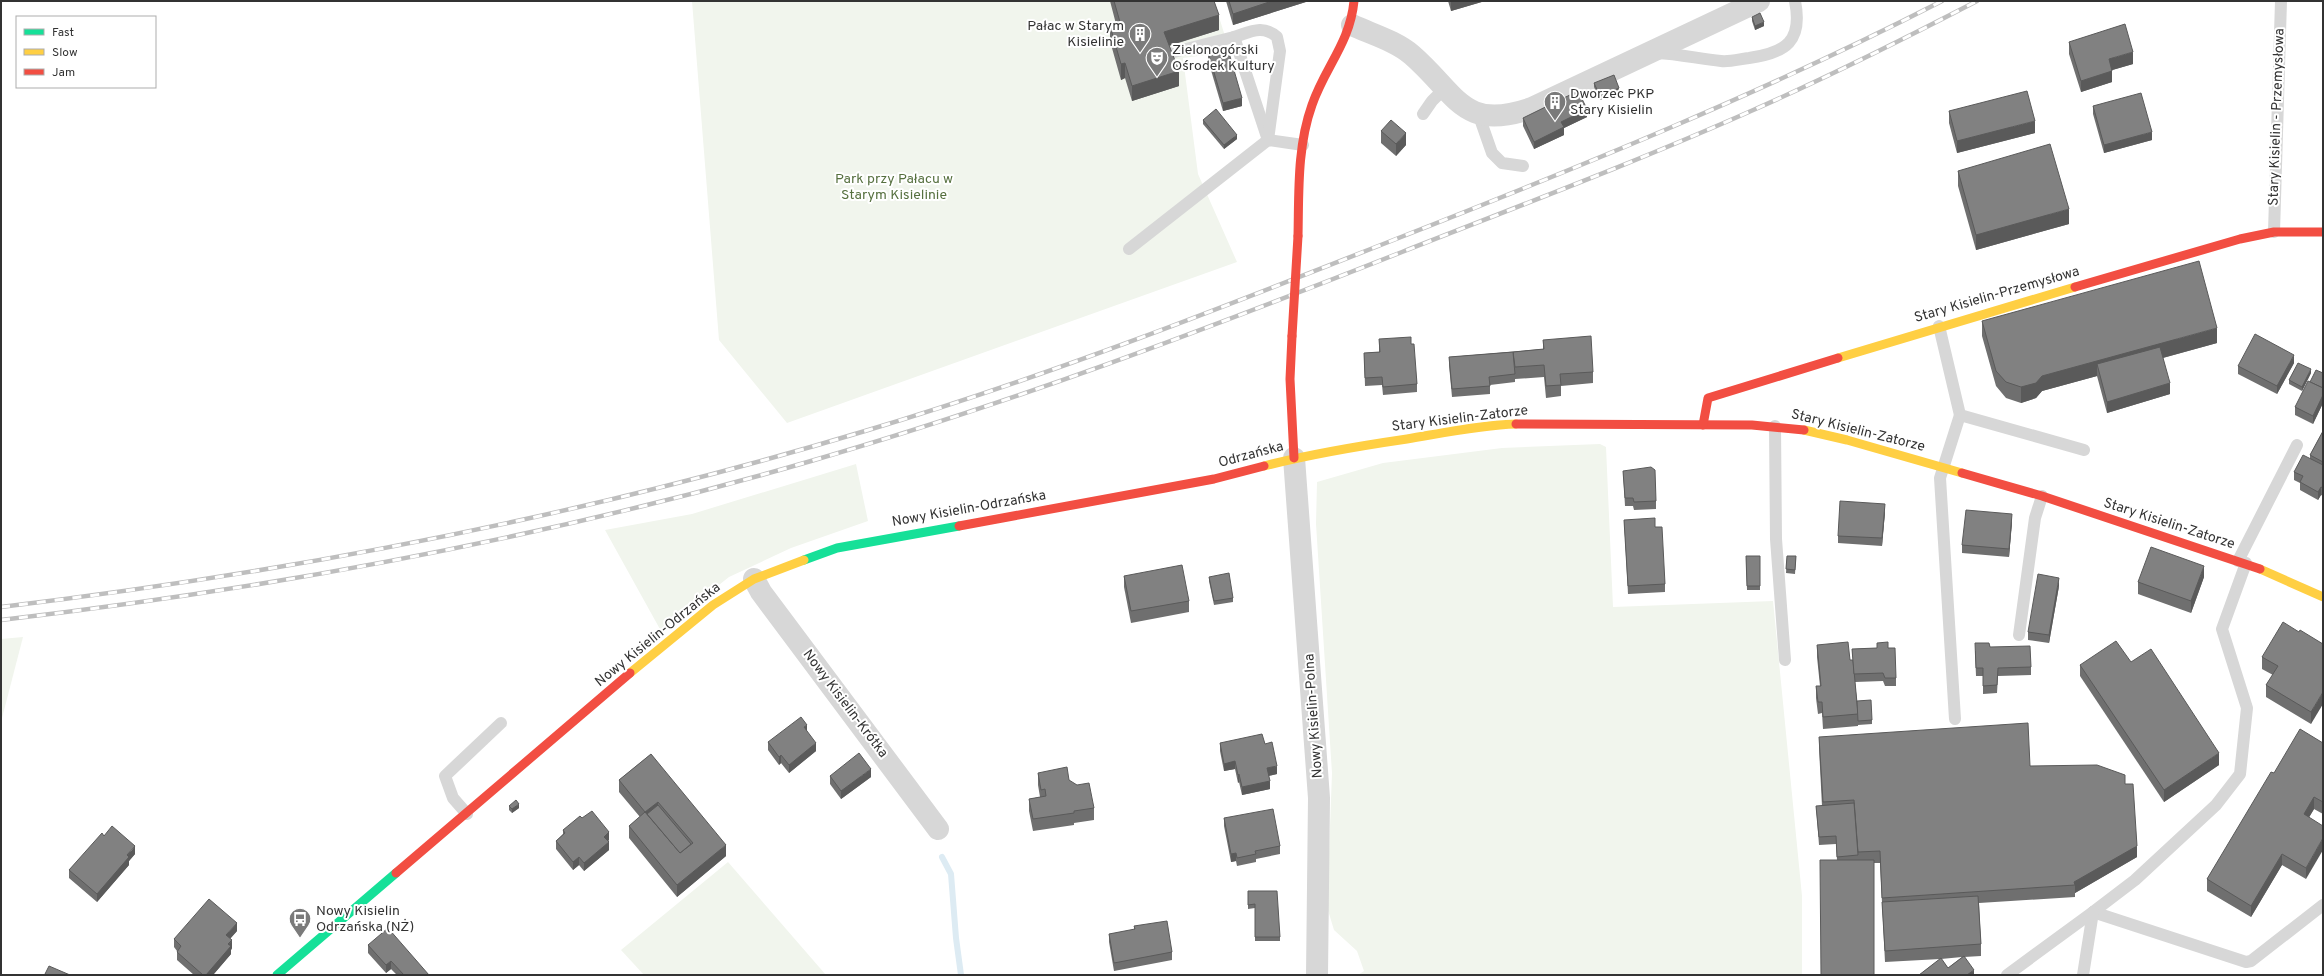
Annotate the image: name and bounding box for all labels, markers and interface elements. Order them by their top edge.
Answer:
legend [16,16,156,88]
place label: Pałac w Starym Kisielinie [1027,18,1124,51]
building icon: Pałac w Starym Kisielinie [1127,21,1153,54]
text: Fast [52,25,74,41]
street label: Stary Kisielin - Przemysłowa [2265,28,2289,206]
place label: Zielonogórski Ośrodek Kultury [1172,42,1275,75]
text: Slow [52,45,78,61]
theatre icon: Zielonogórski Ośrodek Kultury [1144,45,1170,78]
text: Jam [52,65,75,81]
place label: Dworzec PKP Stary Kisielin [1570,86,1654,119]
building icon: Dworzec PKP Stary Kisielin [1542,89,1568,122]
park label: Park przy Pałacu w Starym Kisielinie [835,171,953,204]
street label: Stary Kisielin-Przemysłowa [1912,263,2082,327]
street label: Stary Kisielin-Zatorze [1391,402,1529,436]
street label: Stary Kisielin-Zatorze [1789,406,1927,456]
street label: Odrzańska [1217,438,1285,472]
street label: Nowy Kisielin-Odrzańska [891,487,1047,531]
street label: Stary Kisielin-Zatorze [2101,495,2237,553]
street label: Nowy Kisielin-Odrzańska [592,579,724,691]
street label: Nowy Kisielin-Krótka [799,647,891,761]
street label: Nowy Kisielin-Polna [1301,653,1327,779]
place label: Nowy Kisielin Odrzańska (NŻ) [316,903,414,936]
bus stop icon: Nowy Kisielin Odrzańska (NŻ) [287,906,313,939]

